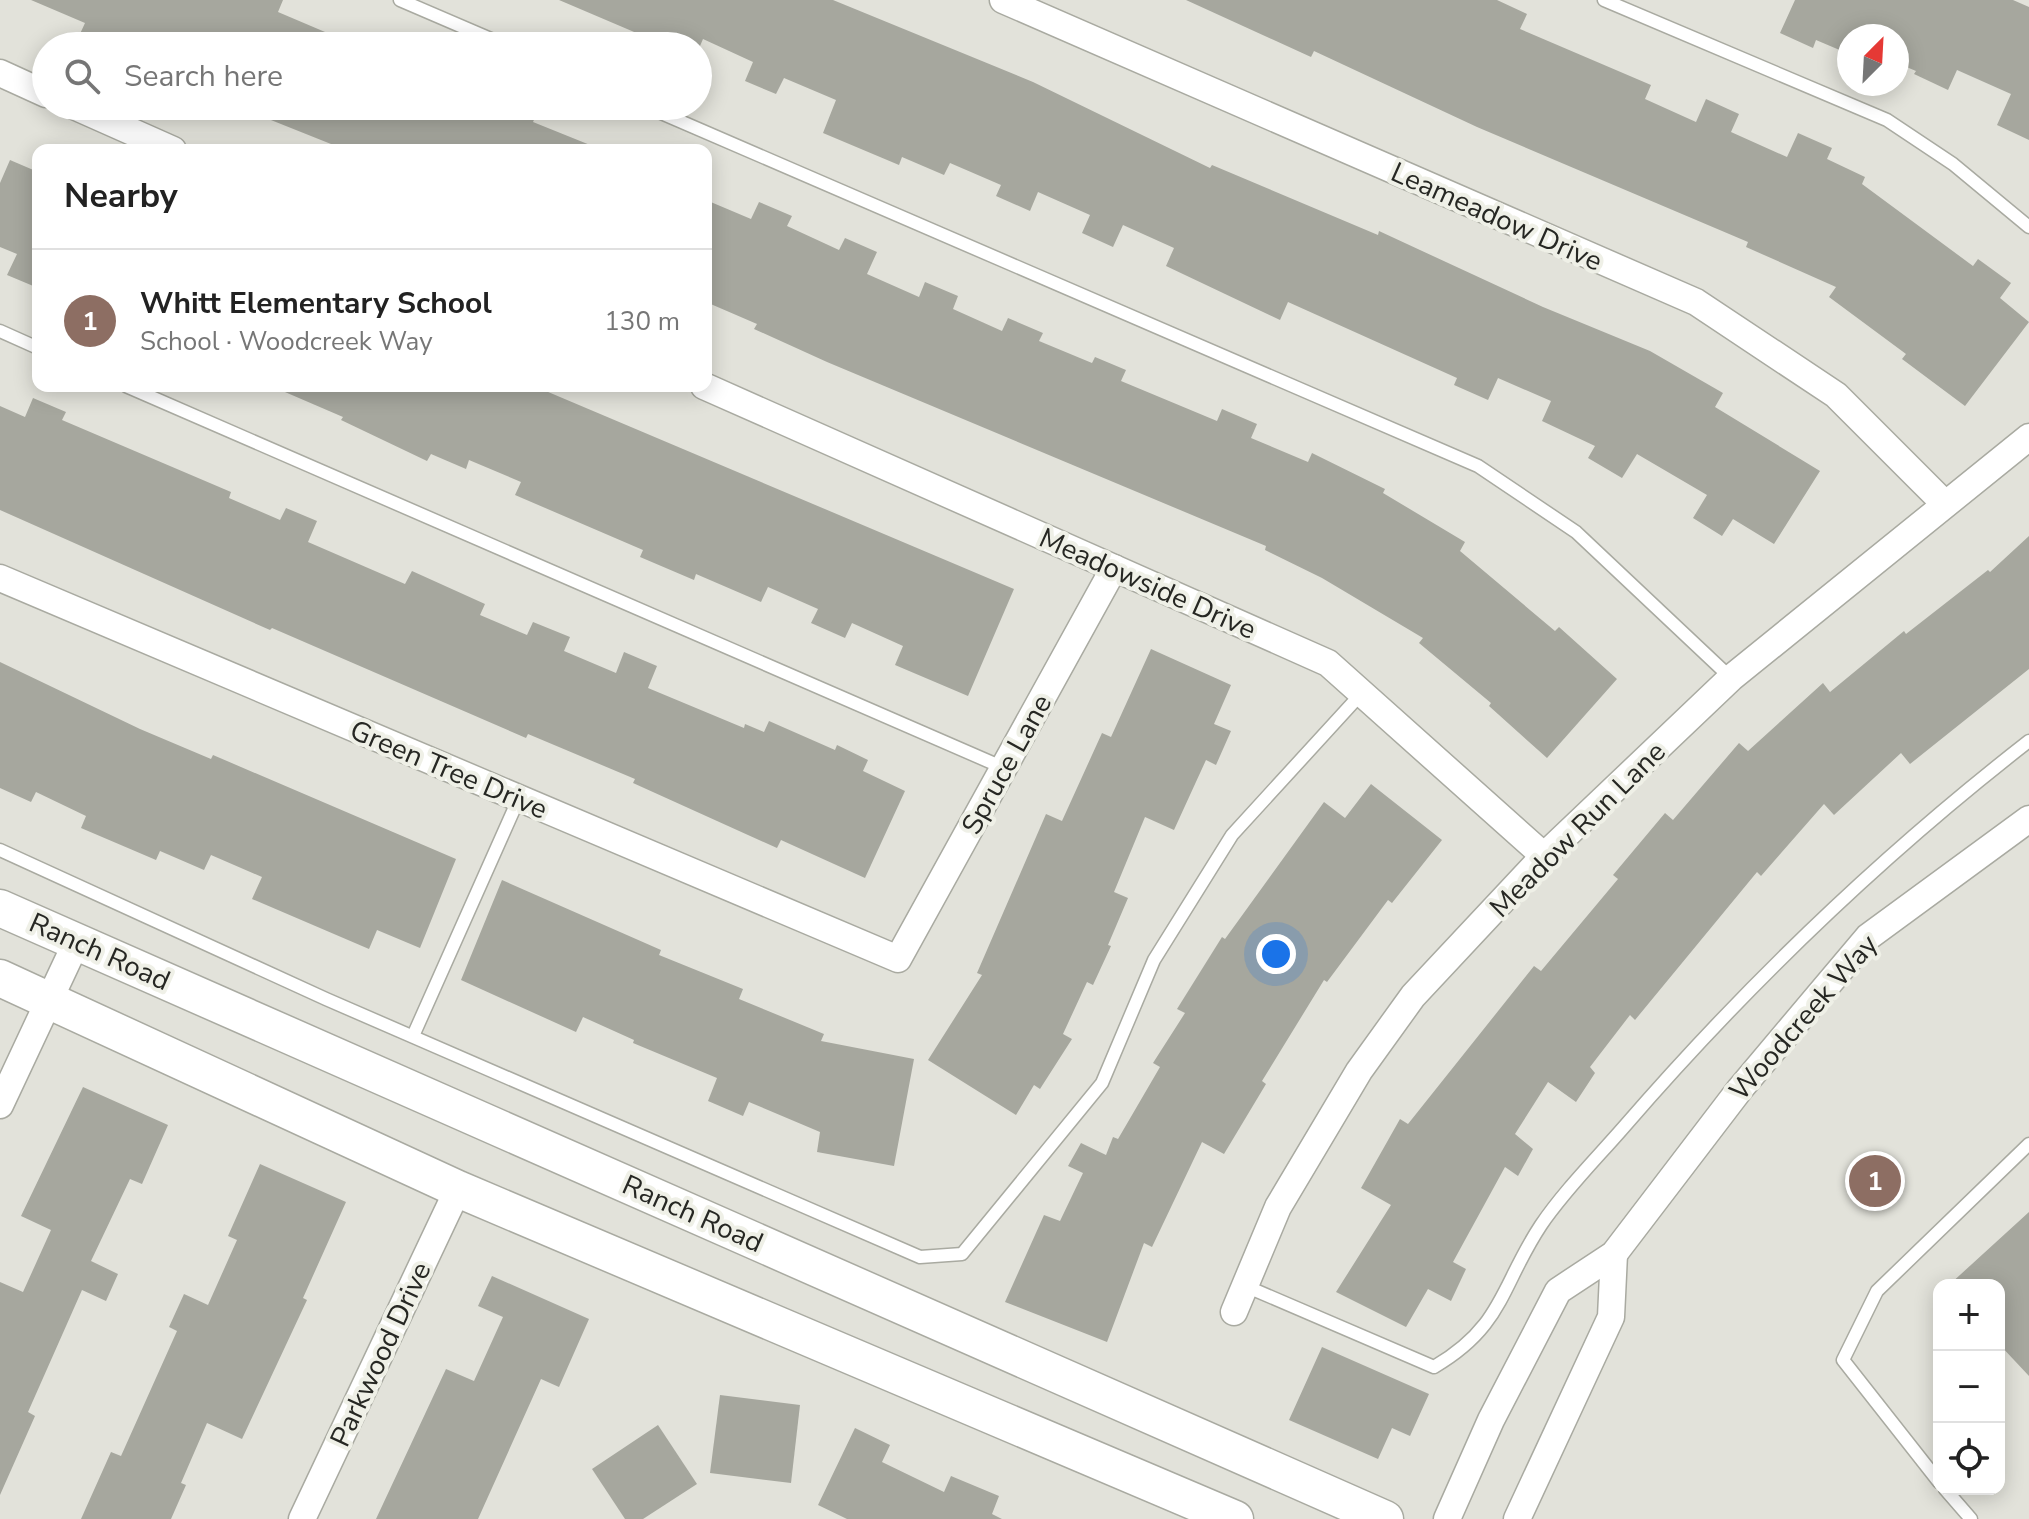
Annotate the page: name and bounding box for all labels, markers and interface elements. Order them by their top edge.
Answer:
north arrow [1837,24,1909,96]
search box [32,32,712,120]
icon: search [60,54,104,98]
text: Search here [124,56,283,97]
street label: Leameadow Drive [1385,153,1608,281]
text: Nearby [64,173,178,219]
text: Whitt Elementary School [140,283,492,324]
text: 1 [82,304,98,339]
text: 130 m [604,304,680,339]
text: School · Woodcreek Way [140,324,433,359]
street label: Meadowside Drive [1033,519,1262,649]
street label: Spruce Lane [953,688,1061,841]
street label: Green Tree Drive [344,711,553,829]
street label: Meadow Run Lane [1481,733,1674,926]
street label: Ranch Road [23,904,176,1000]
street label: Woodcreek Way [1721,926,1887,1109]
your location [1256,934,1296,974]
pin: 1 [1849,1151,1901,1211]
street label: Ranch Road [616,1166,769,1262]
street label: Parkwood Drive [321,1256,440,1453]
map controls [1933,1279,2005,1495]
button: + [1933,1279,2005,1351]
button: − [1933,1351,2005,1423]
button: locate [1933,1423,2005,1495]

